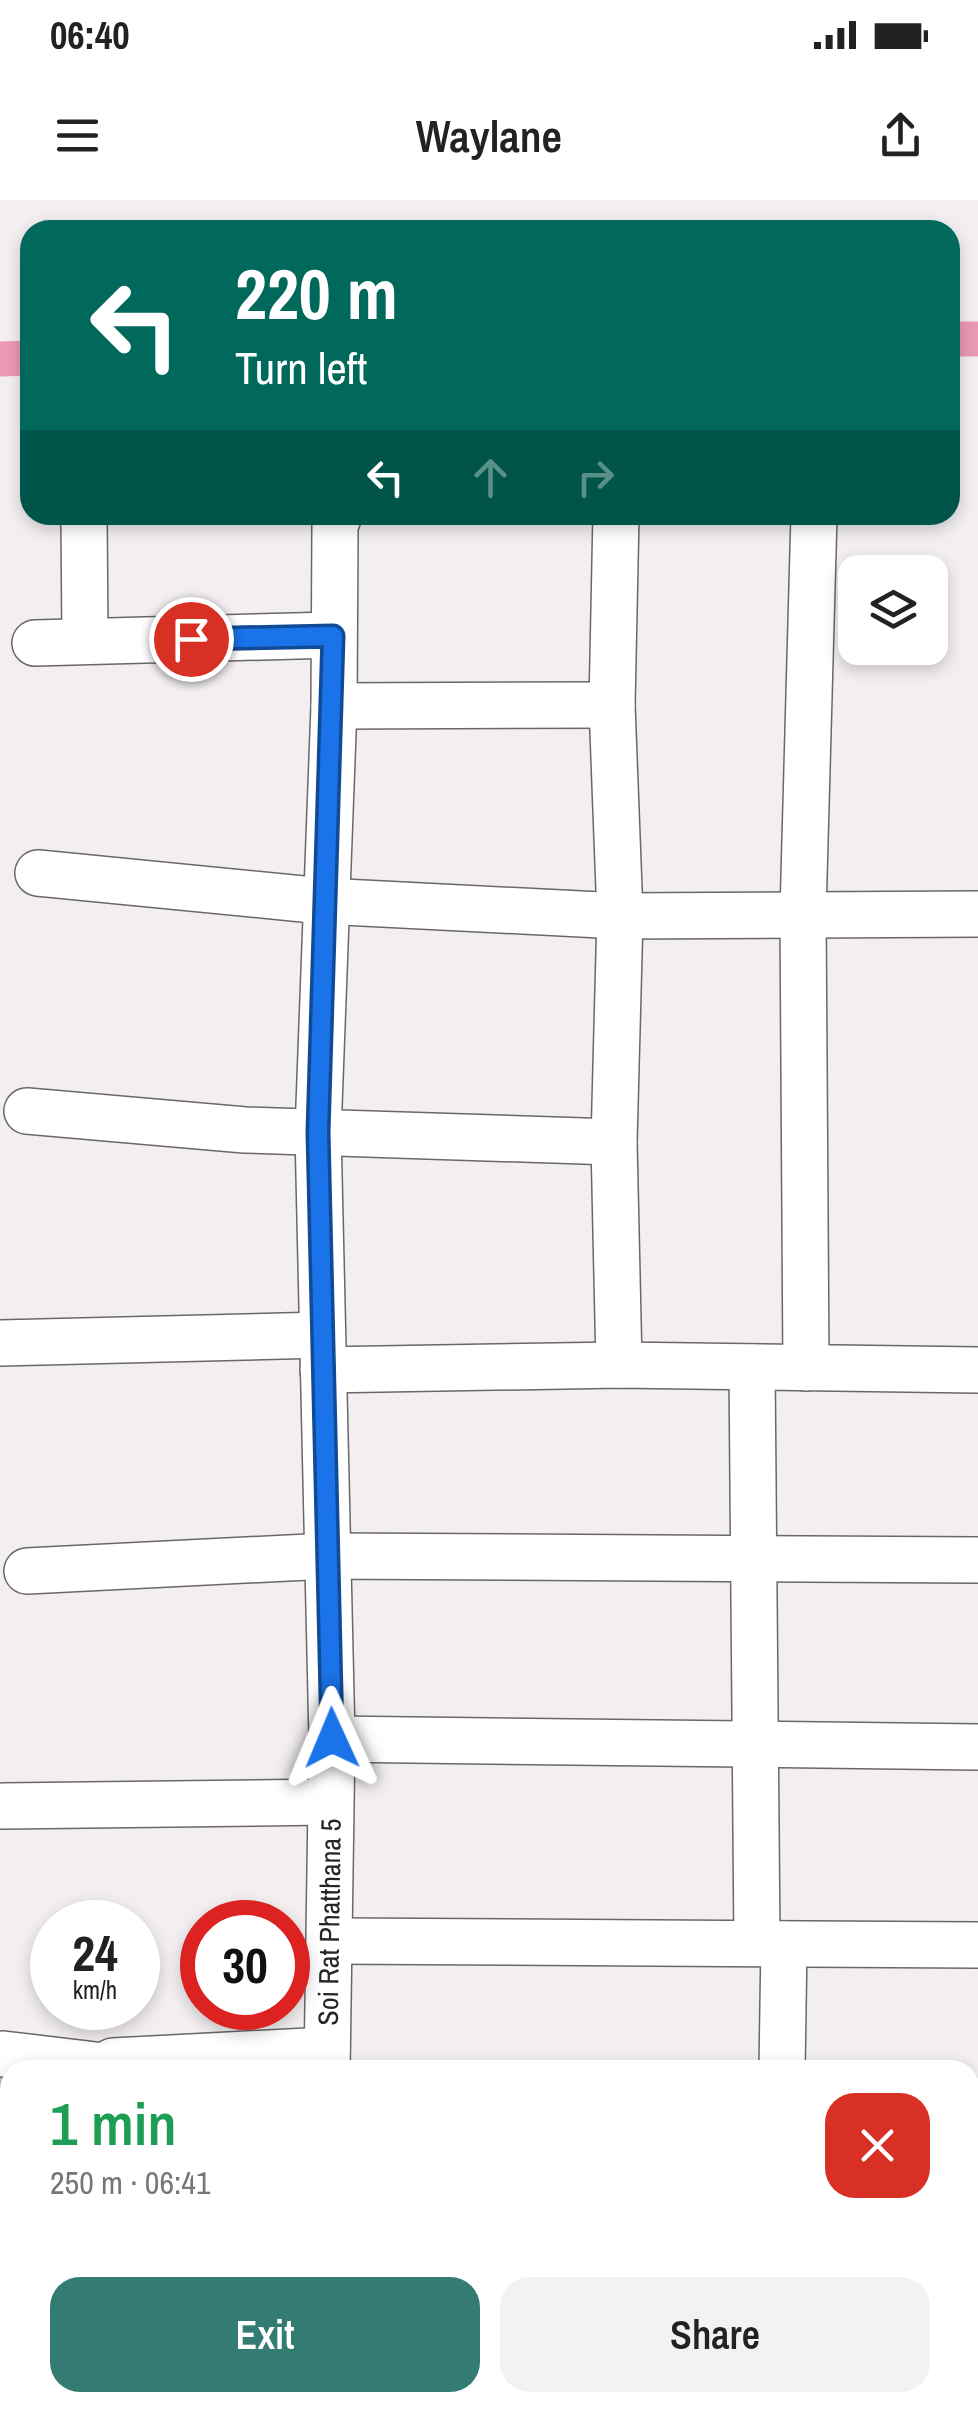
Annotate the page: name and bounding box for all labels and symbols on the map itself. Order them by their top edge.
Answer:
pin [149,597,234,682]
position arrow [280,1686,384,1790]
street label: Soi Rat Phatthana 5 [309,1818,350,2026]
speed limit sign: 30 [180,1900,310,2030]

